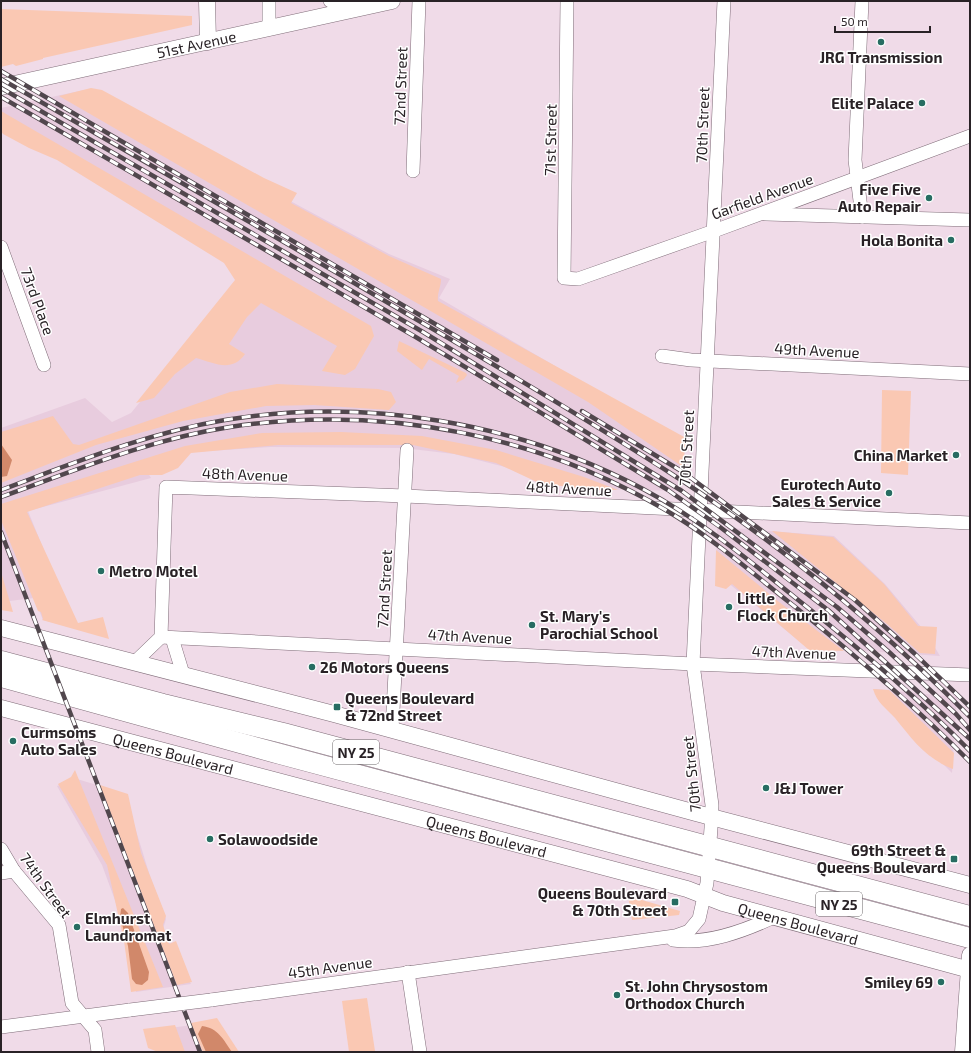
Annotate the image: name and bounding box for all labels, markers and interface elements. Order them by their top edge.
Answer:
scale bar [835,8,930,34]
text: 50 m [841,14,868,28]
street label: 51st Avenue [155,27,238,61]
marker: JRG Transmission [876,37,886,47]
street label: 72nd Street [390,46,410,126]
place label: JRG Transmission [820,48,942,66]
street label: 70th Street [692,86,712,163]
place label: Elite Palace [831,94,914,112]
marker: Elite Palace [917,98,927,108]
street label: 71st Street [540,104,560,176]
street label: Garfield Avenue [709,169,815,223]
place label: Five Five Auto Repair [838,180,922,215]
marker: Five Five Auto Repair [924,193,934,203]
place label: Hola Bonita [861,231,943,249]
marker: Hola Bonita [946,235,956,245]
street label: 73rd Place [17,265,59,337]
street label: 49th Avenue [774,339,860,361]
street label: 70th Street [675,409,697,487]
place label: China Market [854,446,948,464]
marker: China Market [951,450,961,460]
street label: 48th Avenue [202,464,288,484]
place label: Eurotech Auto Sales & Service [772,475,881,510]
street label: 48th Avenue [526,477,612,499]
marker: Eurotech Auto Sales & Service [884,488,894,498]
street label: 72nd Street [373,549,395,629]
place label: Metro Motel [109,562,198,580]
marker: Metro Motel [96,566,106,576]
place label: Little Flock Church [737,589,828,624]
marker: Little Flock Church [724,602,734,612]
place label: St. Mary's Parochial School [540,607,658,642]
marker: St. Mary's Parochial School [527,620,537,630]
street label: 47th Avenue [427,625,513,647]
street label: 47th Avenue [751,642,837,662]
place label: 26 Motors Queens [320,658,449,677]
marker: 26 Motors Queens [307,662,317,672]
place label: Queens Boulevard & 72nd Street [345,689,474,724]
marker: Queens Boulevard & 72nd Street [332,702,342,712]
place label: Curmsoms Auto Sales [21,723,97,758]
street label: Queens Boulevard [111,729,235,778]
street label: 70th Street [678,735,704,813]
marker: Curmsoms Auto Sales [8,736,18,746]
road number: NY 25 [333,740,379,764]
place label: J&J Tower [774,779,844,797]
marker: J&J Tower [761,783,771,793]
street label: Queens Boulevard [424,812,549,861]
place label: Solawoodside [218,830,318,848]
marker: Solawoodside [205,834,215,844]
place label: 69th Street & Queens Boulevard [817,841,946,877]
street label: 74th Street [16,849,76,921]
marker: 69th Street & Queens Boulevard [949,854,959,864]
place label: Queens Boulevard & 70th Street [538,884,667,919]
road number: NY 25 [816,892,862,916]
marker: Queens Boulevard & 70th Street [670,897,680,907]
street label: Queens Boulevard [736,898,860,948]
place label: Elmhurst Laundromat [85,909,172,944]
marker: Elmhurst Laundromat [72,922,82,932]
street label: 45th Avenue [287,952,373,982]
place label: Smiley 69 [864,973,933,992]
place label: St. John Chrysostom Orthodox Church [625,977,768,1012]
marker: Smiley 69 [936,977,946,987]
marker: St. John Chrysostom Orthodox Church [612,990,622,1000]

